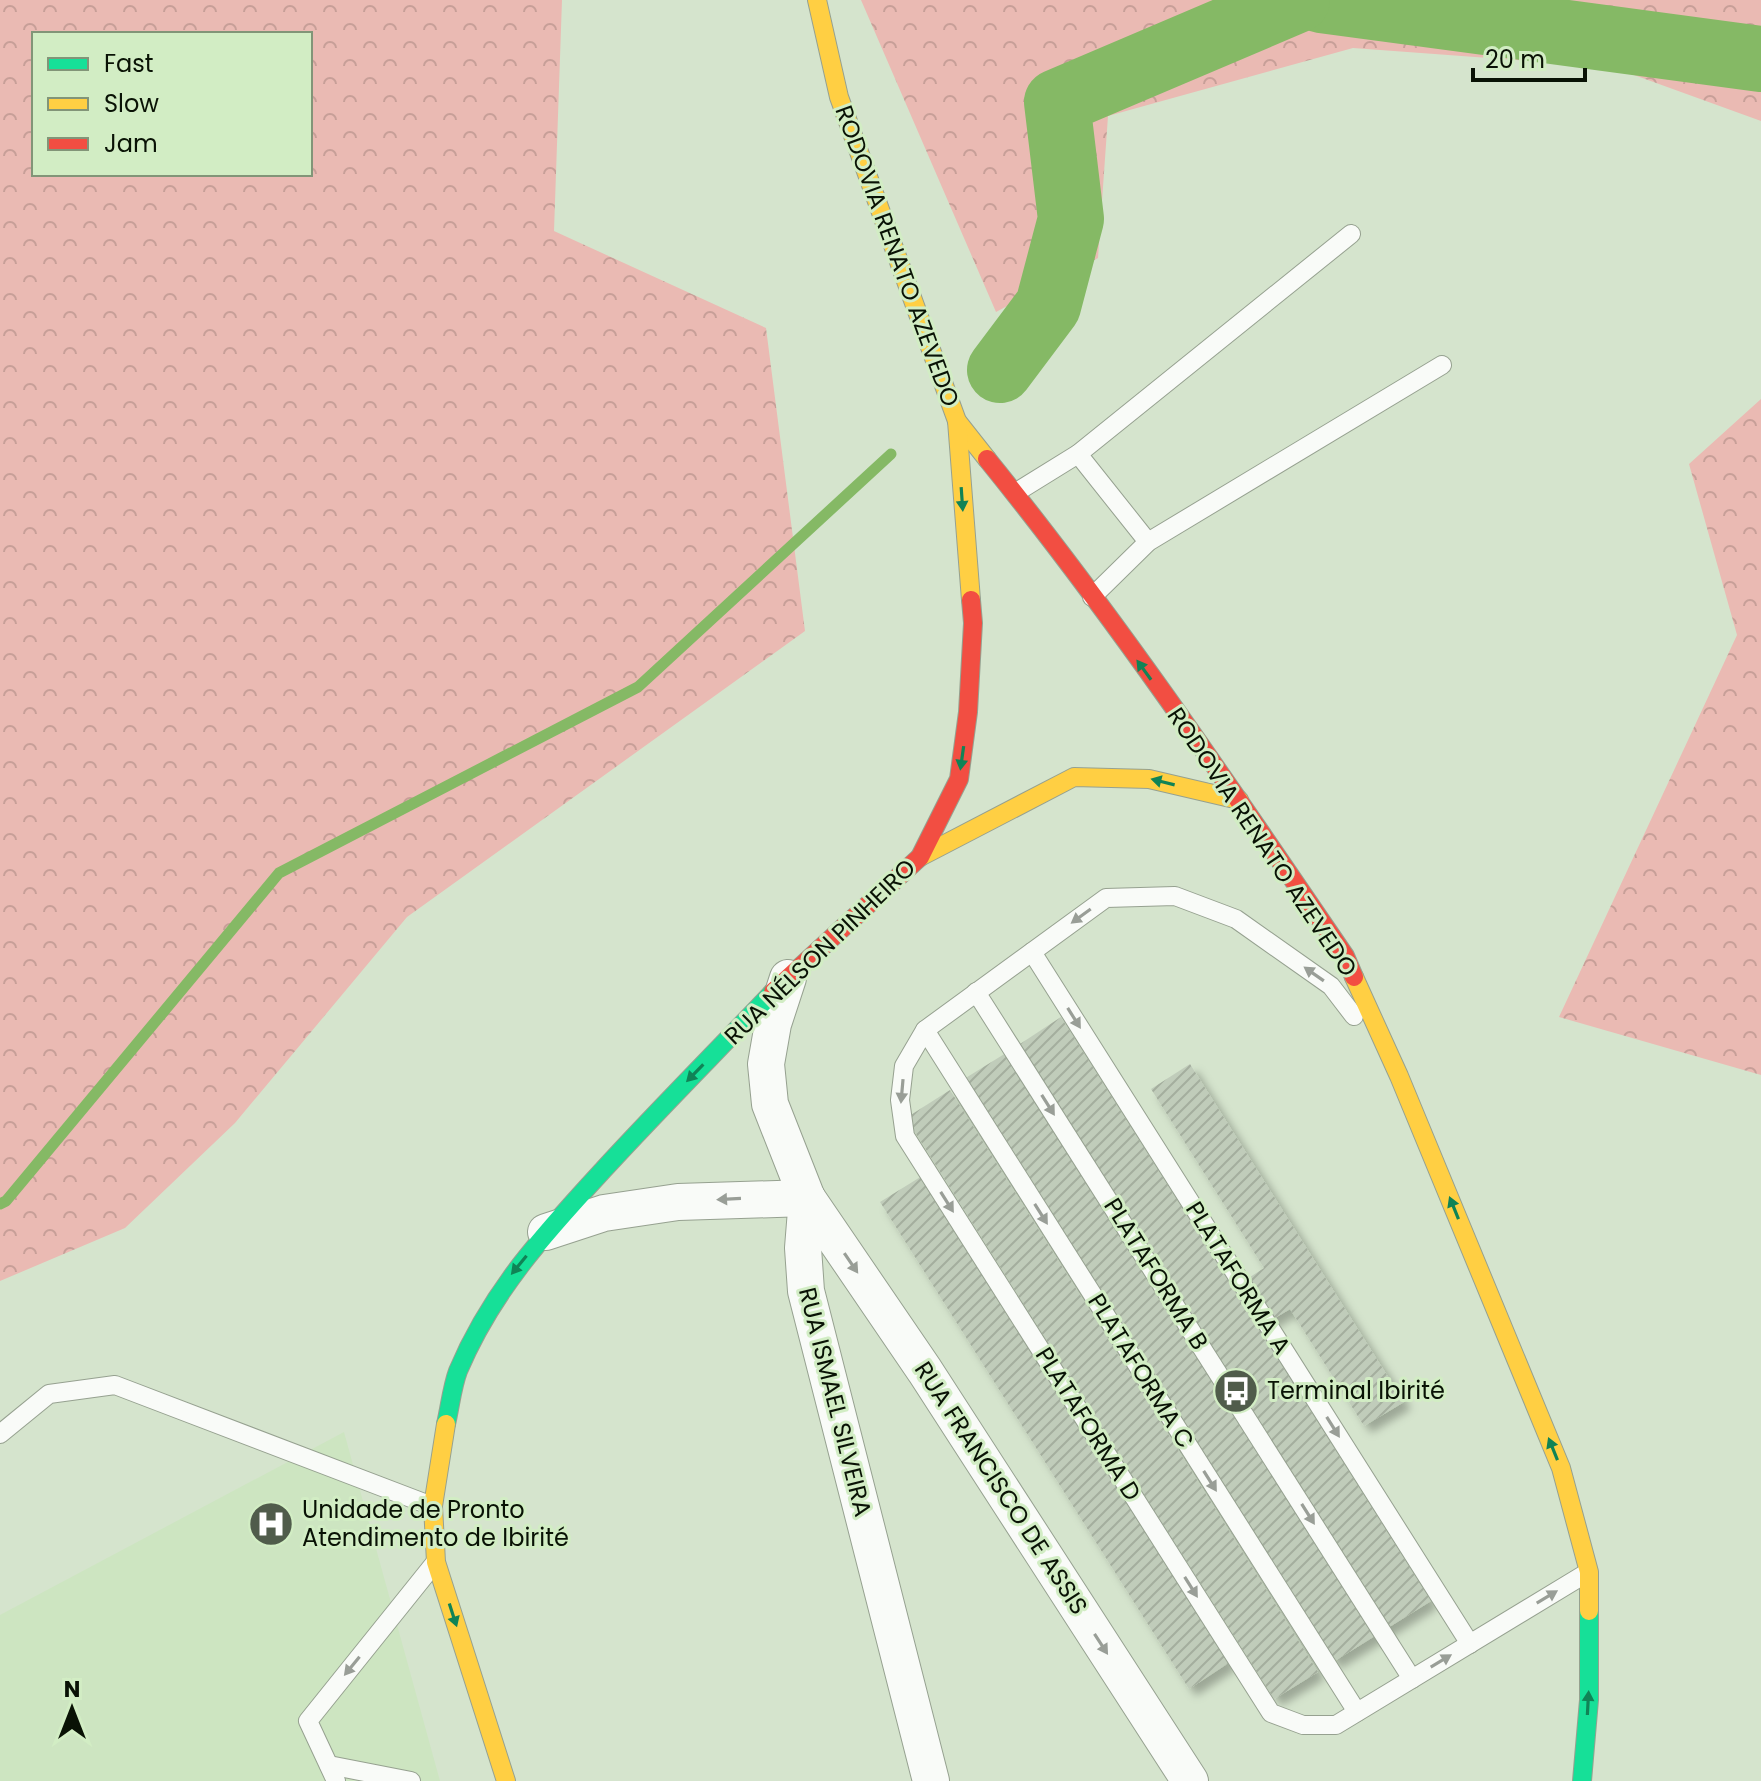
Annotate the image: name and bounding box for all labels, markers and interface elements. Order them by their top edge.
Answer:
legend [32,32,312,176]
scale bar [1473,32,1585,82]
text: 20 m [1485,43,1545,76]
text: Fast [104,47,154,80]
text: Slow [104,87,159,120]
street label: RODOVIA RENATO AZEVEDO [828,101,967,411]
text: Jam [104,127,158,160]
one-way arrow [956,487,969,512]
one-way arrow [1137,660,1153,680]
street label: RODOVIA RENATO AZEVEDO [1160,701,1365,983]
one-way arrow [955,746,968,771]
one-way arrow [1150,775,1175,788]
street label: RUA NÉLSON PINHEIRO [717,852,923,1052]
one-way arrow [1071,908,1092,924]
one-way arrow [1303,967,1324,982]
one-way arrow [1066,1007,1080,1029]
one-way arrow [686,1063,705,1082]
one-way arrow [895,1079,908,1104]
one-way arrow [1041,1094,1055,1116]
one-way arrow [940,1191,954,1213]
street label: PLATAFORMA B [1097,1192,1216,1356]
one-way arrow [716,1193,741,1206]
street label: PLATAFORMA A [1178,1195,1299,1361]
one-way arrow [1447,1196,1460,1220]
one-way arrow [1034,1203,1048,1225]
one-way arrow [843,1252,858,1273]
one-way arrow [511,1255,528,1275]
street label: RUA ISMAEL SILVEIRA [791,1284,880,1520]
street label: PLATAFORMA C [1081,1287,1202,1455]
street label: PLATAFORMA D [1028,1341,1149,1507]
street label: RUA FRANCISCO DE ASSIS [907,1355,1096,1621]
bus stop icon: Terminal Ibirité [1212,1367,1260,1415]
place label: Terminal Ibirité [1267,1374,1445,1407]
one-way arrow [1325,1416,1339,1438]
one-way arrow [1546,1437,1559,1461]
one-way arrow [1203,1470,1217,1492]
place label: Unidade de Pronto Atendimento de Ibirité [302,1493,569,1554]
hospital icon: Unidade de Pronto Atendimento de Ibirité [247,1500,295,1548]
one-way arrow [1300,1503,1315,1524]
one-way arrow [1184,1576,1198,1598]
one-way arrow [1536,1590,1558,1604]
one-way arrow [447,1603,459,1627]
one-way arrow [1094,1633,1109,1654]
one-way arrow [1430,1655,1452,1669]
one-way arrow [344,1656,361,1676]
north arrow [32,1669,112,1749]
text: N [64,1674,80,1705]
one-way arrow [1582,1690,1595,1715]

